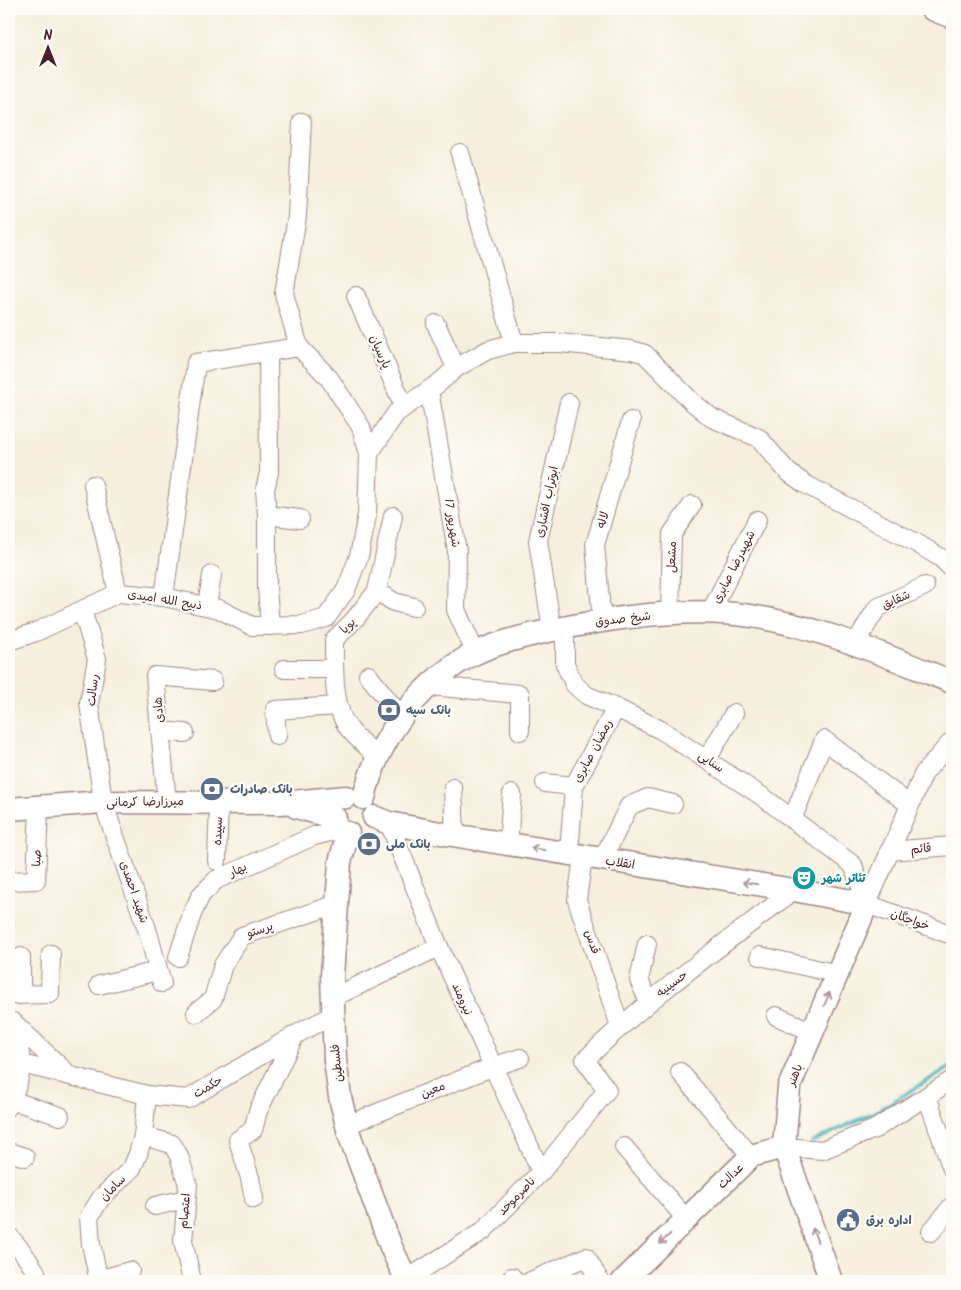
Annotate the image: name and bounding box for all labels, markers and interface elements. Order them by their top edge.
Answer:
north arrow [22,22,72,72]
text: N [44,25,53,47]
street label: پارسیان [364,332,396,372]
street label: ابوتراب افشاری [530,464,564,539]
street label: 17 شهریور [439,497,465,549]
street label: لاله [592,509,614,531]
street label: شهیدرضا صابری [707,527,761,607]
street label: مشعل [662,541,682,573]
street label: ذبیح الله امیدی [126,585,204,615]
street label: شقایق [879,585,913,615]
street label: شیخ صدوق [594,607,652,631]
street label: پویا [335,613,361,639]
street label: رسالت [82,673,104,707]
street label: هادی [148,696,170,724]
bank icon: بانک سپه [376,697,402,723]
place label: بانک سپه [406,701,451,720]
street label: رمضان صابری [568,716,618,786]
street label: سنایی [694,746,728,778]
bank icon: بانک صادرات [199,776,225,802]
place label: بانک صادرات [230,780,293,799]
street label: میرزارضا کرمانی [106,792,184,812]
street label: سپیده [208,816,228,846]
bank icon: بانک ملی [356,831,382,857]
place label: بانک ملی [386,835,430,854]
street label: قائم [910,839,932,859]
one-way arrow [530,844,546,854]
street label: صبا [27,849,47,867]
street label: انقلاب [604,851,636,875]
street label: شهید احمدی [114,858,154,926]
street label: بهار [225,858,250,883]
theatre icon: تئاتر شهر [791,865,817,891]
place label: تئاتر شهر [821,869,866,888]
one-way arrow [743,878,759,888]
street label: خواجگان [888,904,932,936]
street label: پرستو [243,917,276,944]
street label: قدس [579,927,605,957]
street label: حسینیه [652,966,692,1002]
street label: نیرومند [446,980,478,1018]
one-way arrow [823,992,833,1007]
street label: فلسطین [326,1043,348,1083]
street label: باهنر [782,1061,808,1090]
street label: حکمت [190,1071,226,1103]
street label: معین [418,1076,448,1103]
street label: عدالت [713,1158,749,1194]
street label: سامان [95,1170,131,1206]
street label: ناصرموحد [493,1172,541,1220]
street label: اعتصام [174,1192,196,1230]
public building icon: اداره برق [835,1207,861,1233]
place label: اداره برق [866,1211,912,1230]
one-way arrow [810,1228,819,1244]
one-way arrow [659,1233,671,1246]

